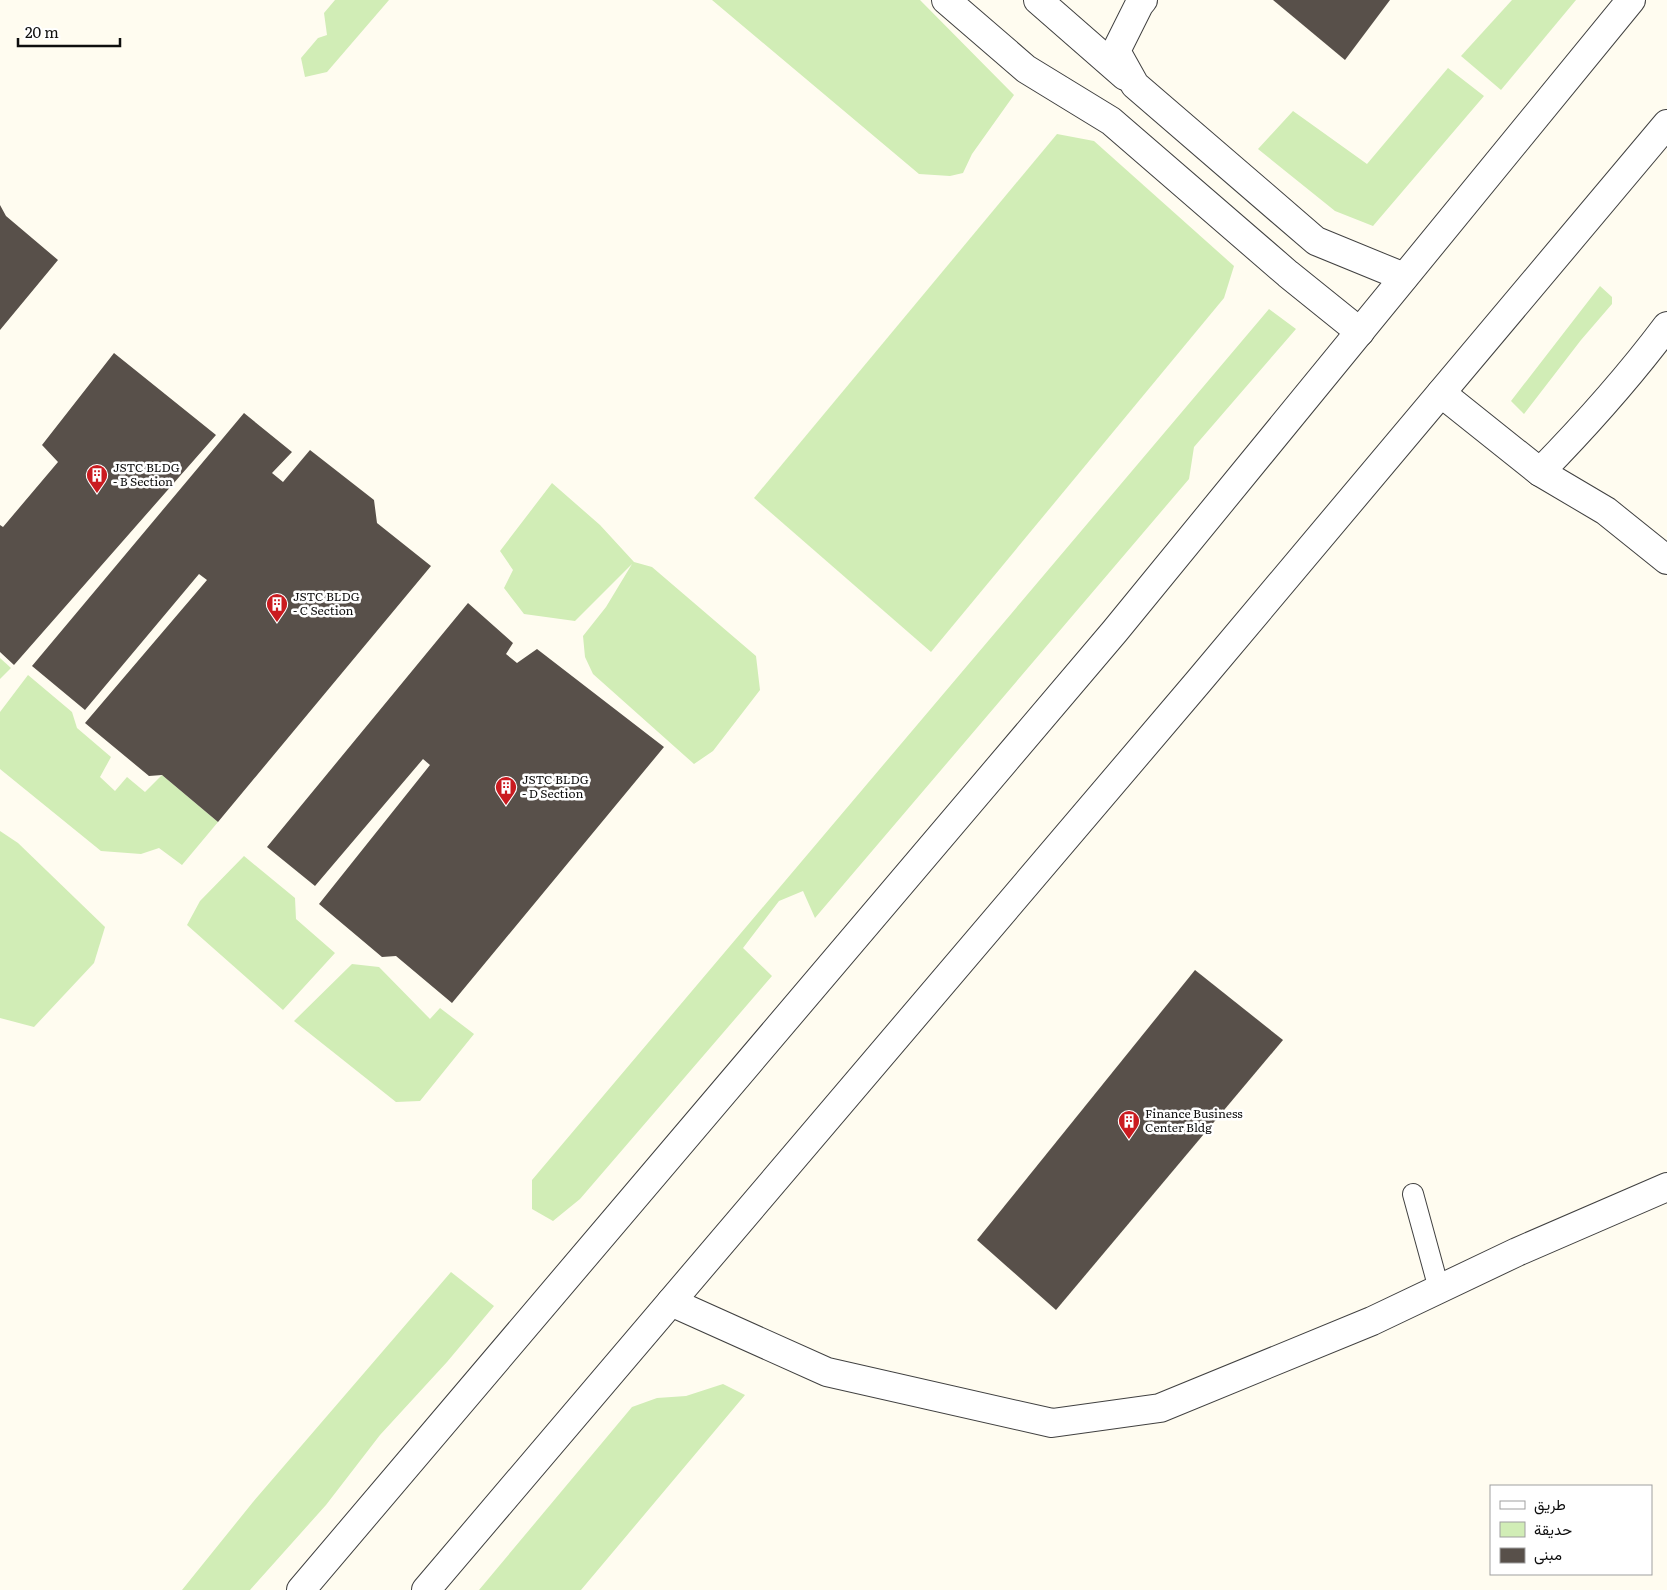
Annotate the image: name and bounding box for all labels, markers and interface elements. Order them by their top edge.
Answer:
scale bar [18,15,120,47]
text: 20 m [25,20,59,43]
place label: JSTC BLDG - B Section [113,458,180,490]
building icon: JSTC BLDG - B Section [85,463,109,494]
place label: JSTC BLDG - C Section [293,587,360,619]
building icon: JSTC BLDG - C Section [265,592,289,623]
place label: JSTC BLDG - D Section [522,770,589,802]
building icon: JSTC BLDG - D Section [494,775,518,806]
place label: Finance Business Center Bldg [1145,1104,1243,1136]
building icon: Finance Business Center Bldg [1117,1109,1141,1140]
legend [1490,1485,1652,1575]
text: طريق [1534,1492,1566,1515]
text: حديقة [1534,1517,1572,1540]
text: مبنى [1534,1542,1562,1565]

